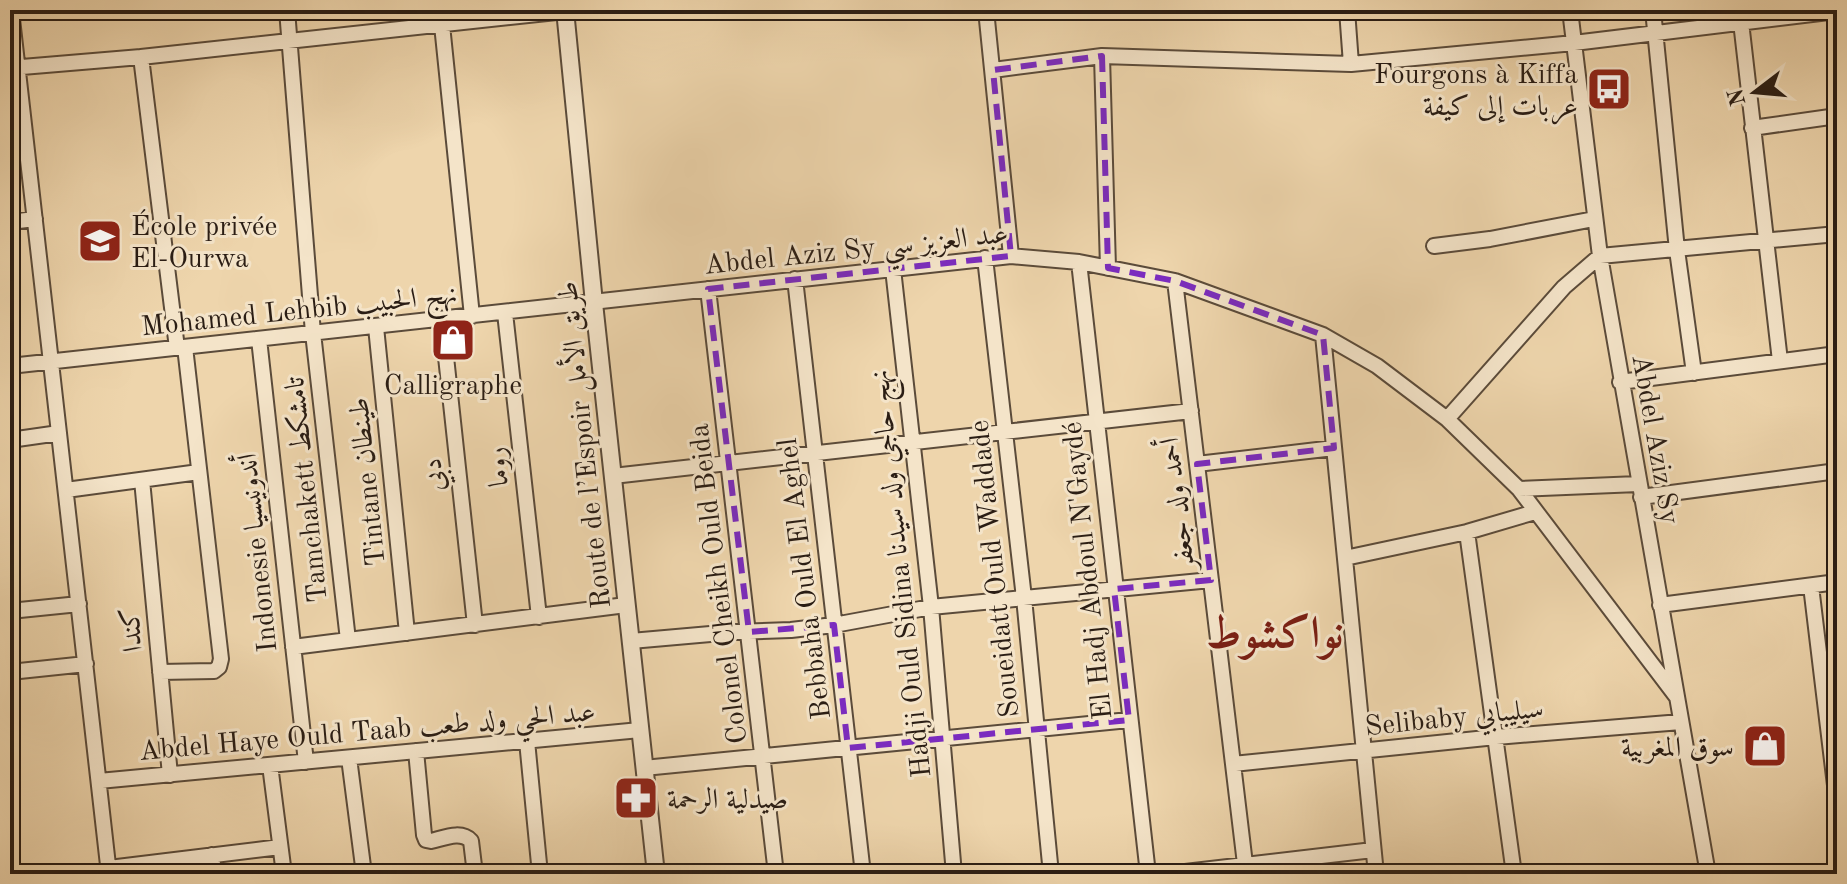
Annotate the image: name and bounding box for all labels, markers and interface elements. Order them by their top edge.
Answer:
north arrow [1715,52,1795,132]
place label: Fourgons à Kiffa عربات إلى كيفة [1374,62,1578,125]
bus stop icon: Fourgons à Kiffa عربات إلى كيفة [1585,65,1633,113]
text: N [1725,86,1751,108]
place label: École privée El-Ourwa [131,209,278,274]
school or university icon: École privée El-Ourwa [76,217,124,265]
street label: Abdel Aziz Sy عبد العزيز سي [703,221,1011,291]
street label: Route de l’Espoir طريق الأمل [548,279,620,610]
street label: Mohamed Lehbib نهج الحبيب [140,281,460,350]
shop icon: Calligraphe [429,316,477,364]
street label: Abdel Aziz Sy [1625,352,1683,527]
street label: Hadji Ould Sidina نهج حاجي ولد سيدنا [867,367,945,779]
place label: Calligraphe [384,373,522,401]
street label: Tamchakett تامشكط [280,375,334,604]
street label: Tintane طينطان [346,396,392,567]
street label: Soueidatt Ould Waddade [966,418,1026,719]
street label: El Hadj Abdoul N'Gaydé [1059,420,1119,721]
street label: Colonel Cheikh Ould Beida [686,422,754,745]
street label: أحمد ولد جعفر [1149,435,1202,576]
street label: Bebbaha Ould El Aghel [775,436,837,721]
street label: روما [483,445,515,488]
street label: Indonesie أندونيسيا [227,451,283,654]
street label: دبي [419,456,457,493]
street label: كندا [116,606,149,653]
district label: نواكشوط [1206,612,1344,660]
street label: Selibaby سيليبابي [1364,696,1546,748]
street label: Abdel Haye Ould Taab عبد الحي ولد طعب [138,699,597,777]
shop icon: سوق المغربية [1741,722,1789,770]
place label: سوق المغربية [1621,735,1734,764]
pharmacy icon: صيدلية الرحمة [612,774,660,822]
place label: صيدلية الرحمة [667,786,788,815]

